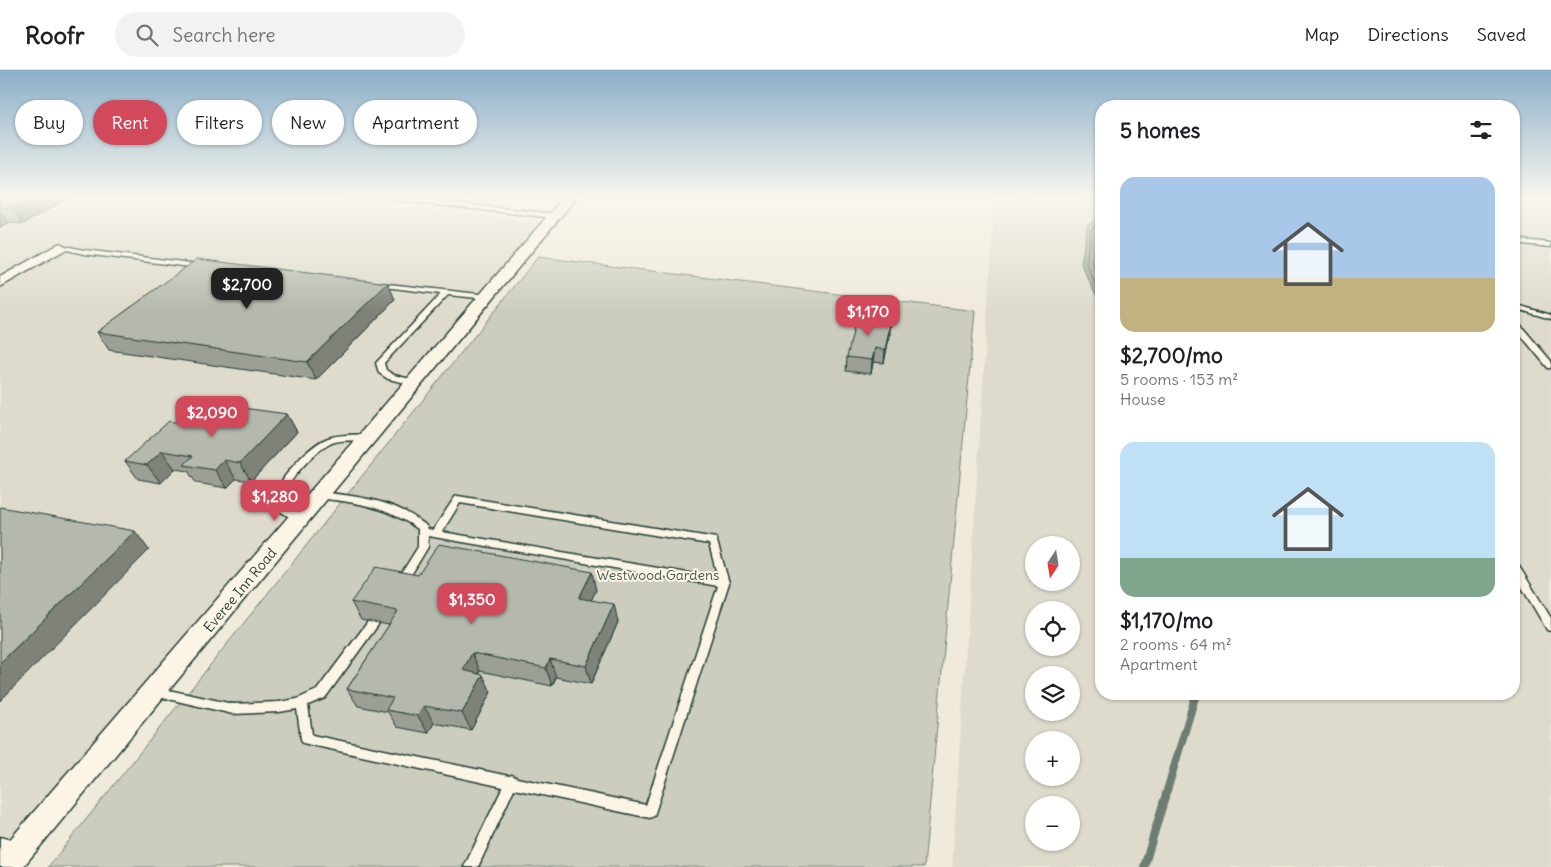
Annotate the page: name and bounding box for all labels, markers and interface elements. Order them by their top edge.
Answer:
search box [115,12,465,57]
text: Roofr [25,20,85,50]
icon: search [133,21,161,49]
text: Search here [173,23,276,47]
text: Map [1304,23,1339,46]
text: Directions [1367,23,1449,46]
text: Saved [1477,23,1526,46]
chip: Buy [15,100,83,145]
chip: Rent [93,100,167,145]
chip: Filters [177,100,262,145]
chip: New [272,100,344,145]
chip: Apartment [354,100,477,145]
icon: filters [1467,116,1495,144]
text: 5 homes [1120,117,1200,144]
icon: home [1263,209,1353,299]
pin: $2,700 [206,268,288,310]
text: $2,700 [222,274,272,294]
pin: $1,170 [827,294,909,337]
text: $1,170 [847,301,889,321]
text: $2,700/mo [1120,342,1223,369]
text: 5 rooms · 153 m² [1120,369,1238,389]
text: House [1120,389,1166,409]
pin: $2,090 [171,396,253,438]
text: $2,090 [186,402,238,422]
icon: home [1263,474,1353,564]
pin: $1,280 [234,480,316,522]
text: $1,280 [252,486,298,506]
north arrow [1025,536,1080,591]
map controls [1025,536,1080,851]
street label: Everee Inn Road [200,544,280,636]
park label: Westwood Gardens [597,566,720,584]
pin: $1,350 [431,582,513,625]
text: $1,350 [448,589,496,609]
button: locate [1025,601,1080,656]
text: $1,170/mo [1120,607,1213,634]
text: 2 rooms · 64 m² [1120,634,1232,654]
text: Apartment [1120,654,1198,674]
button: layers [1025,666,1080,721]
button: + [1025,731,1080,786]
button: − [1025,796,1080,851]

